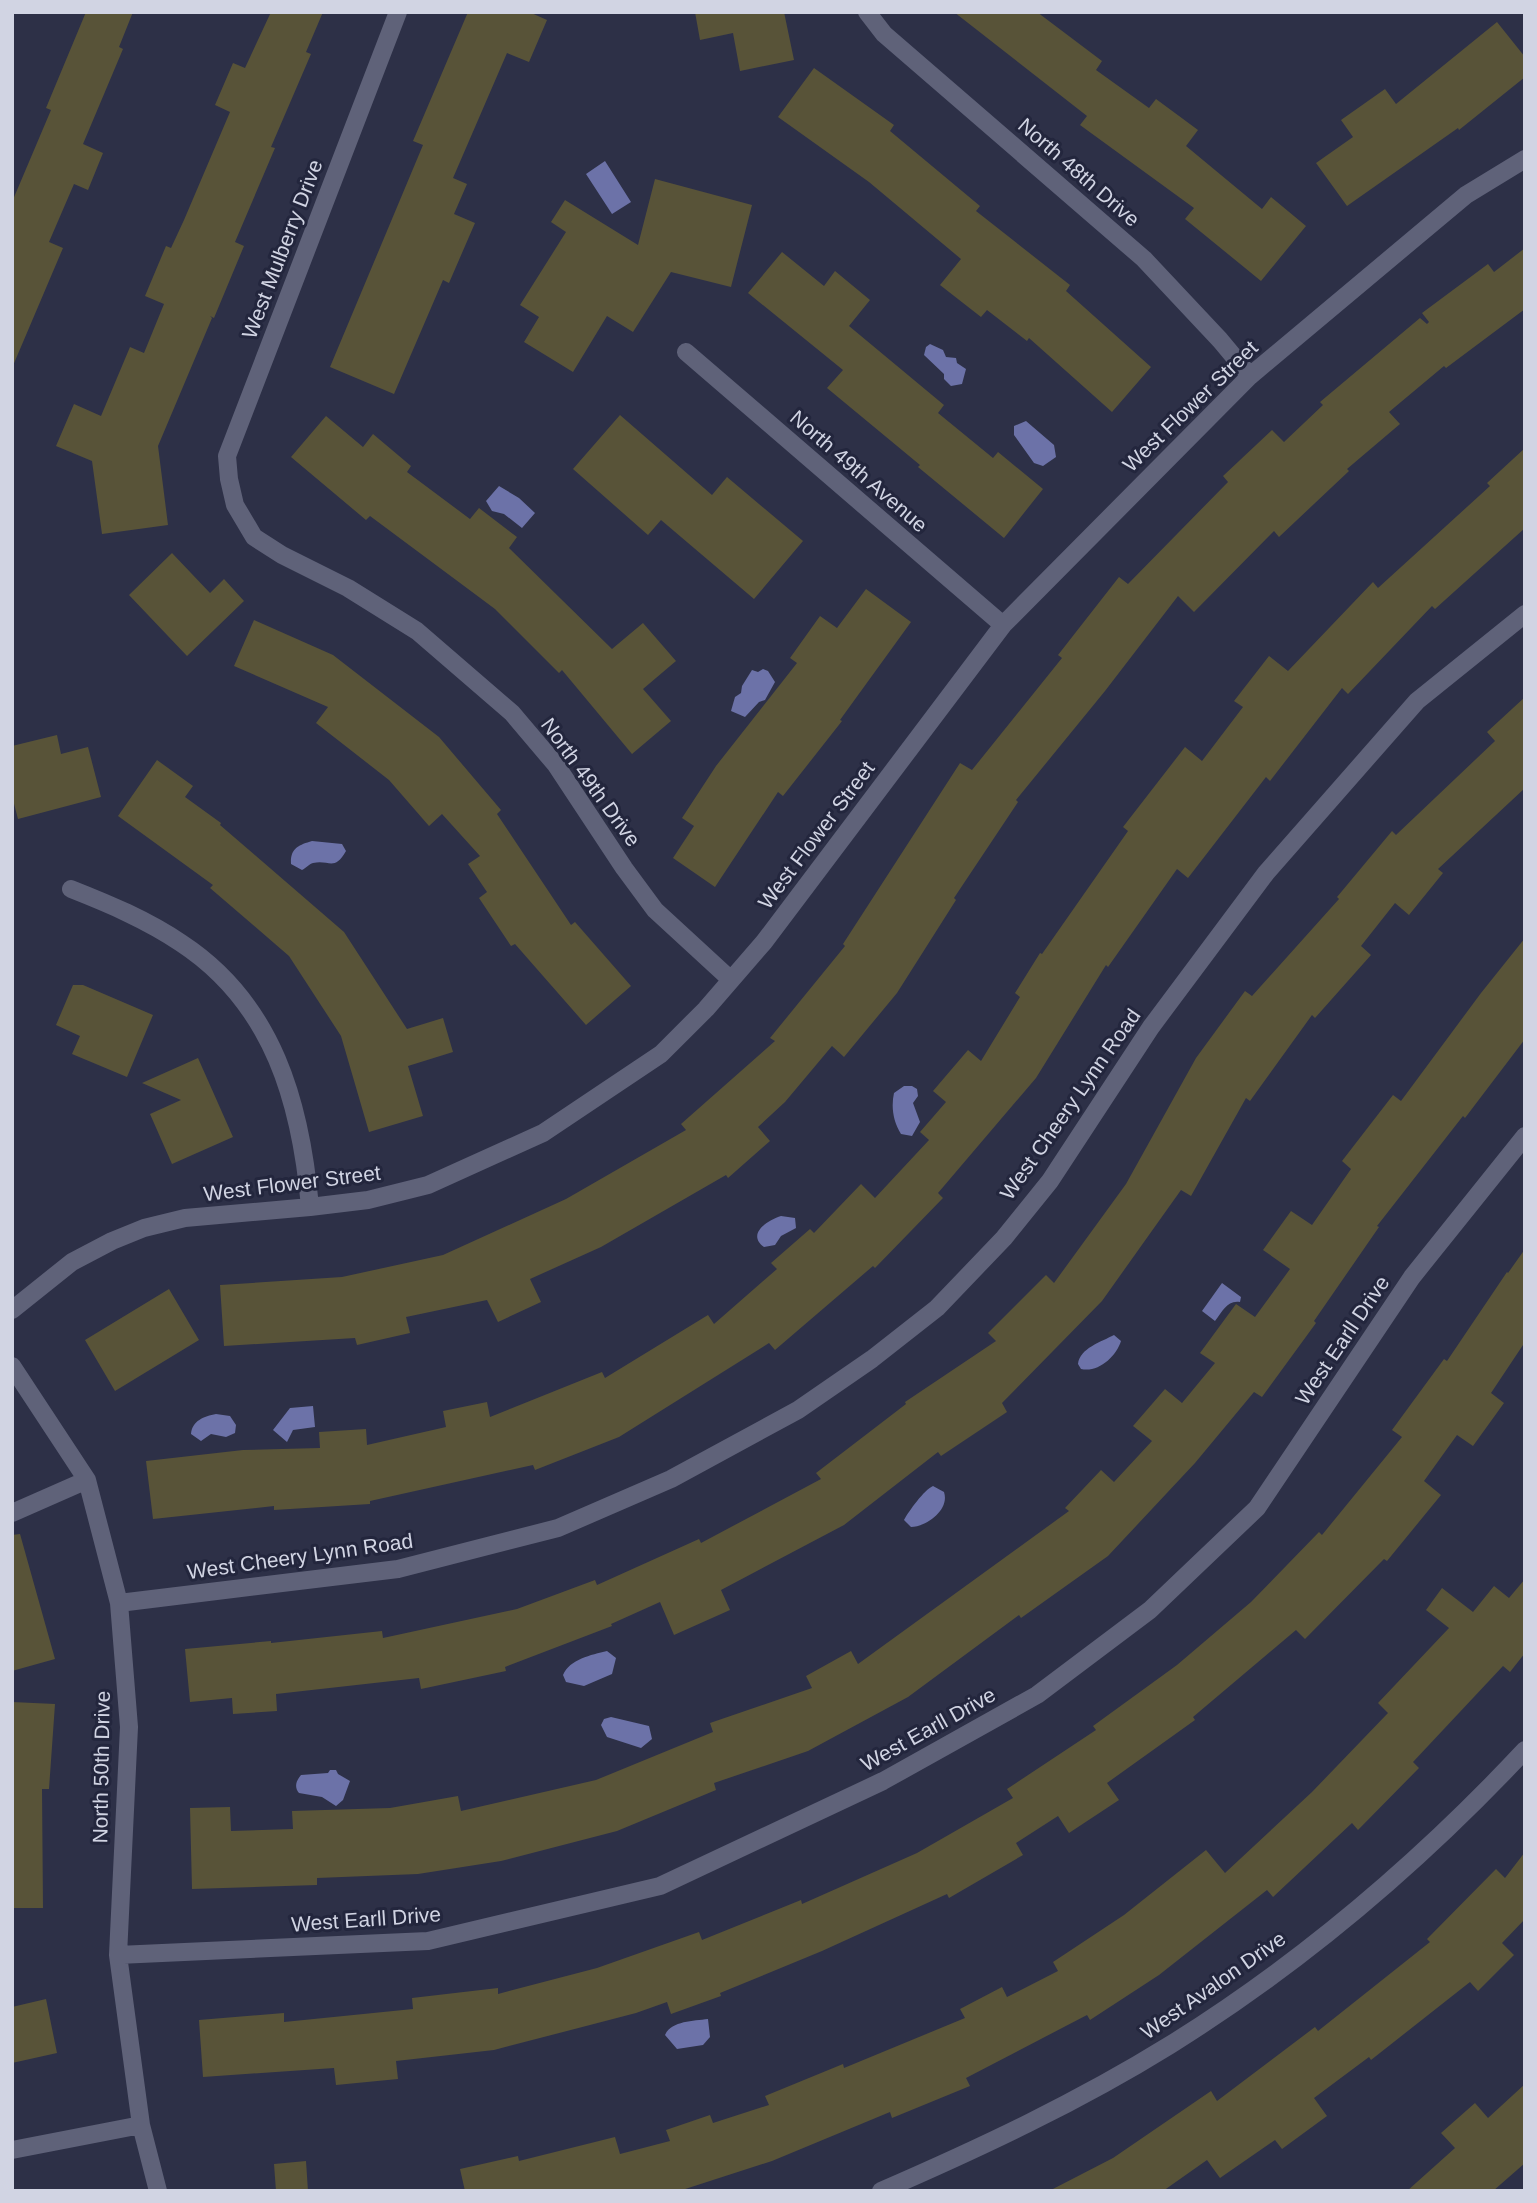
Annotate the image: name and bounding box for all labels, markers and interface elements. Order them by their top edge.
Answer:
street label: North 48th Drive [1014,113,1144,231]
street label: West Mulberry Drive [237,156,327,342]
street label: West Flower Street [1118,336,1262,476]
street label: North 49th Avenue [786,405,932,537]
street label: North 49th Drive [537,713,645,851]
street label: West Flower Street [753,757,879,913]
street label: West Cheery Lynn Road [995,1004,1145,1204]
street label: West Flower Street [202,1161,382,1205]
street label: West Earll Drive [1290,1271,1394,1409]
street label: West Cheery Lynn Road [186,1529,414,1583]
street label: West Earll Drive [857,1683,999,1775]
street label: North 50th Drive [88,1690,114,1844]
street label: West Earll Drive [290,1902,442,1936]
street label: West Avalon Drive [1136,1927,1290,2043]

